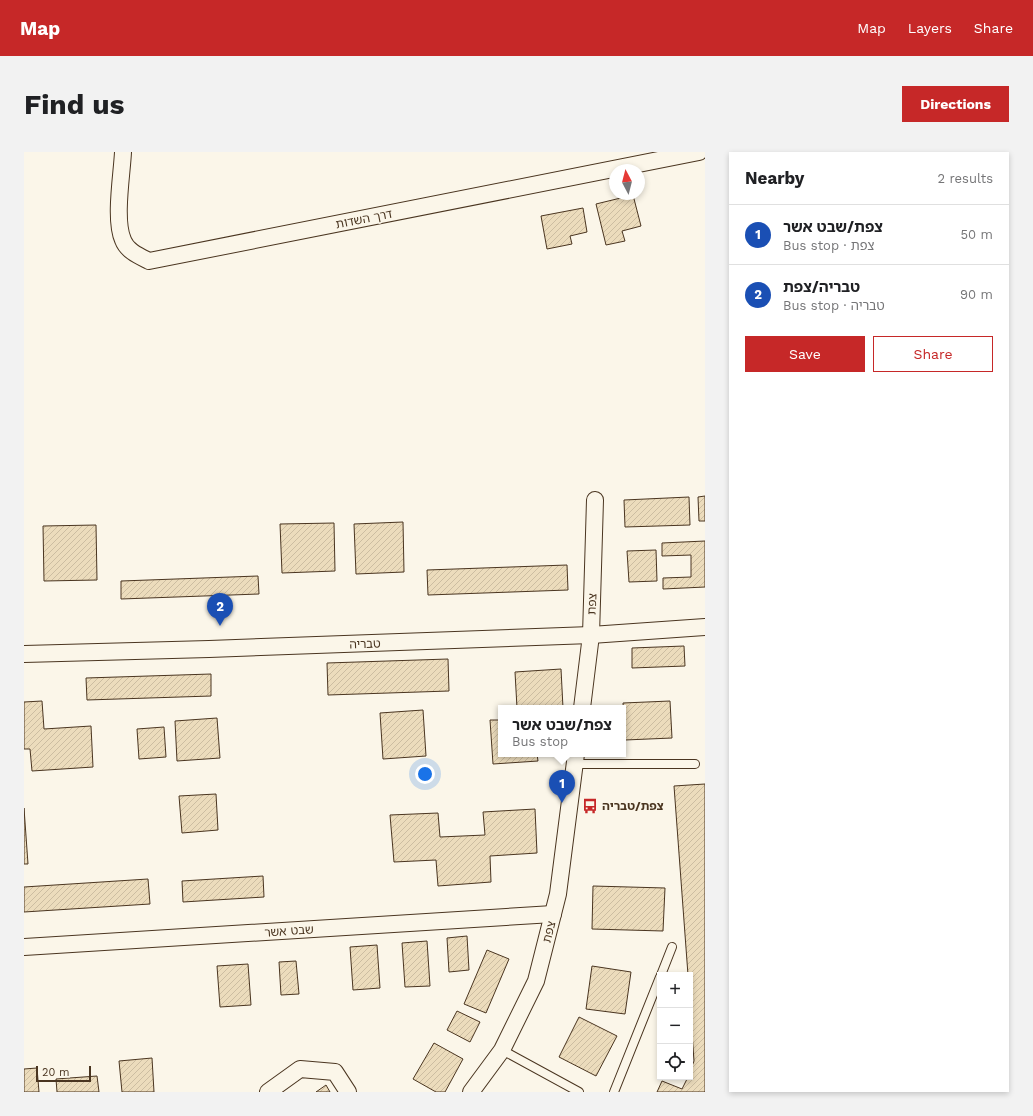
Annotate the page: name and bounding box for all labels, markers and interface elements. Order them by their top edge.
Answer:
text: Map [20,17,60,40]
text: Map [857,20,886,36]
text: Layers [908,20,952,36]
text: Share [974,20,1013,36]
button: Directions [902,86,1009,122]
text: Find us [24,88,124,121]
north arrow [609,164,645,200]
text: Nearby [745,168,804,188]
text: 2 results [938,171,993,186]
street label: דרך השדות [334,207,394,231]
text: צפת/שבט אשר [783,218,883,236]
text: 1 [755,227,761,242]
text: 50 m [961,227,993,242]
text: Bus stop · צפת [783,238,874,253]
text: טבריה/צפת [783,278,860,296]
text: 2 [754,287,762,302]
text: 90 m [960,287,993,302]
text: Bus stop · טבריה [783,298,885,313]
button: Save [745,336,865,372]
button: Share [873,336,993,372]
pin: 2 [207,593,233,626]
street label: צפת [585,593,599,615]
street label: טבריה [349,636,381,652]
popup [498,705,626,757]
text: צפת/שבט אשר [512,716,612,734]
text: Bus stop [512,734,568,749]
your location [415,764,435,784]
pin: 1 [549,770,575,803]
bus stop icon: צפת/טבריה [581,797,599,815]
place label: צפת/טבריה [602,799,664,813]
street label: צפת [540,919,559,944]
street label: שבט אשר [264,922,314,940]
map controls [657,972,693,1080]
button: + [657,972,693,1008]
button: − [657,1008,693,1044]
button: locate [657,1044,693,1080]
scale bar [36,1064,91,1083]
text: 20 m [42,1066,70,1079]

